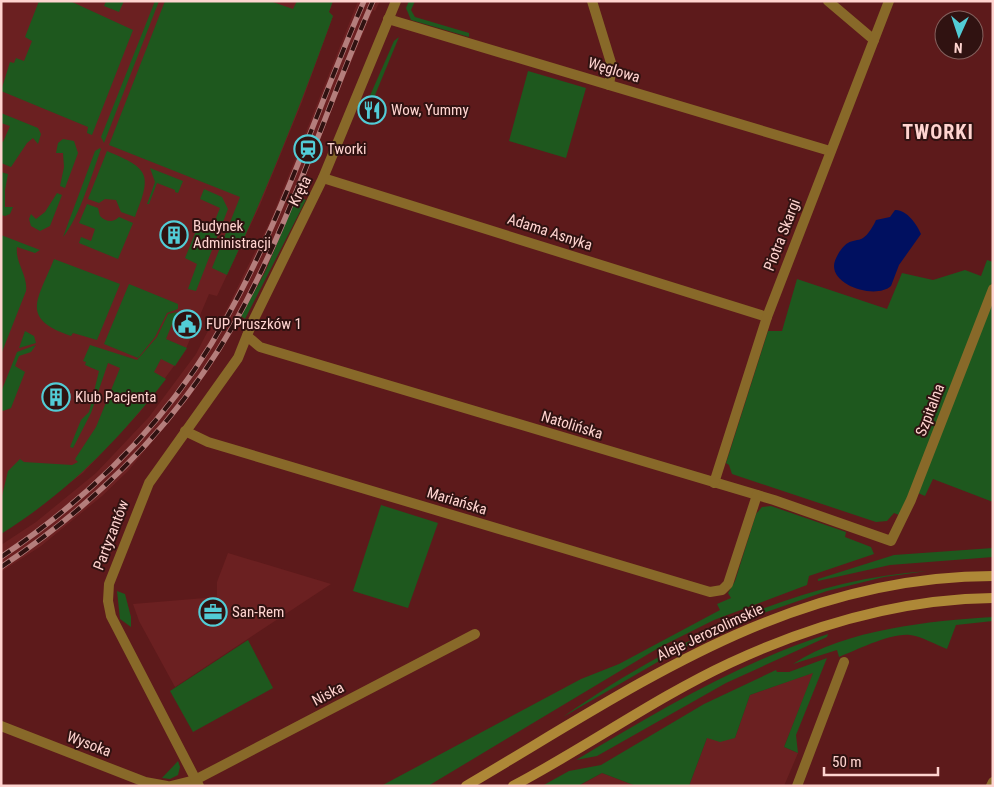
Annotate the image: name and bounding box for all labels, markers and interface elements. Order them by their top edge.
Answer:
north arrow [934,10,984,60]
text: N [954,40,963,56]
street label: Węglowa [586,54,642,86]
restaurant icon: Wow, Yummy [357,95,387,125]
place label: Wow, Yummy [391,101,469,119]
district label: TWORKI [902,120,974,144]
station icon: Tworki [293,134,323,164]
place label: Tworki [327,140,366,158]
street label: Kręta [285,173,315,209]
street label: Piotra Skargi [760,196,804,274]
street label: Adama Asnyka [505,210,595,254]
place label: Budynek Administracji [193,217,271,252]
building icon: Budynek Administracji [159,220,189,250]
public building icon: FUP Pruszków 1 [172,309,202,339]
place label: FUP Pruszków 1 [206,315,302,333]
street label: Szpitalna [912,381,948,439]
building icon: Klub Pacjenta [41,382,71,412]
place label: Klub Pacjenta [75,388,156,406]
street label: Natolińska [539,407,605,443]
street label: Mariańska [425,483,489,519]
street label: Partyzantów [89,497,133,573]
office icon: San-Rem [198,597,228,627]
street label: Aleje Jerozolimskie [654,599,766,665]
place label: San-Rem [232,603,284,621]
street label: Niska [309,678,347,710]
street label: Wysoka [64,727,114,761]
scale bar [824,744,938,776]
text: 50 m [832,753,862,771]

